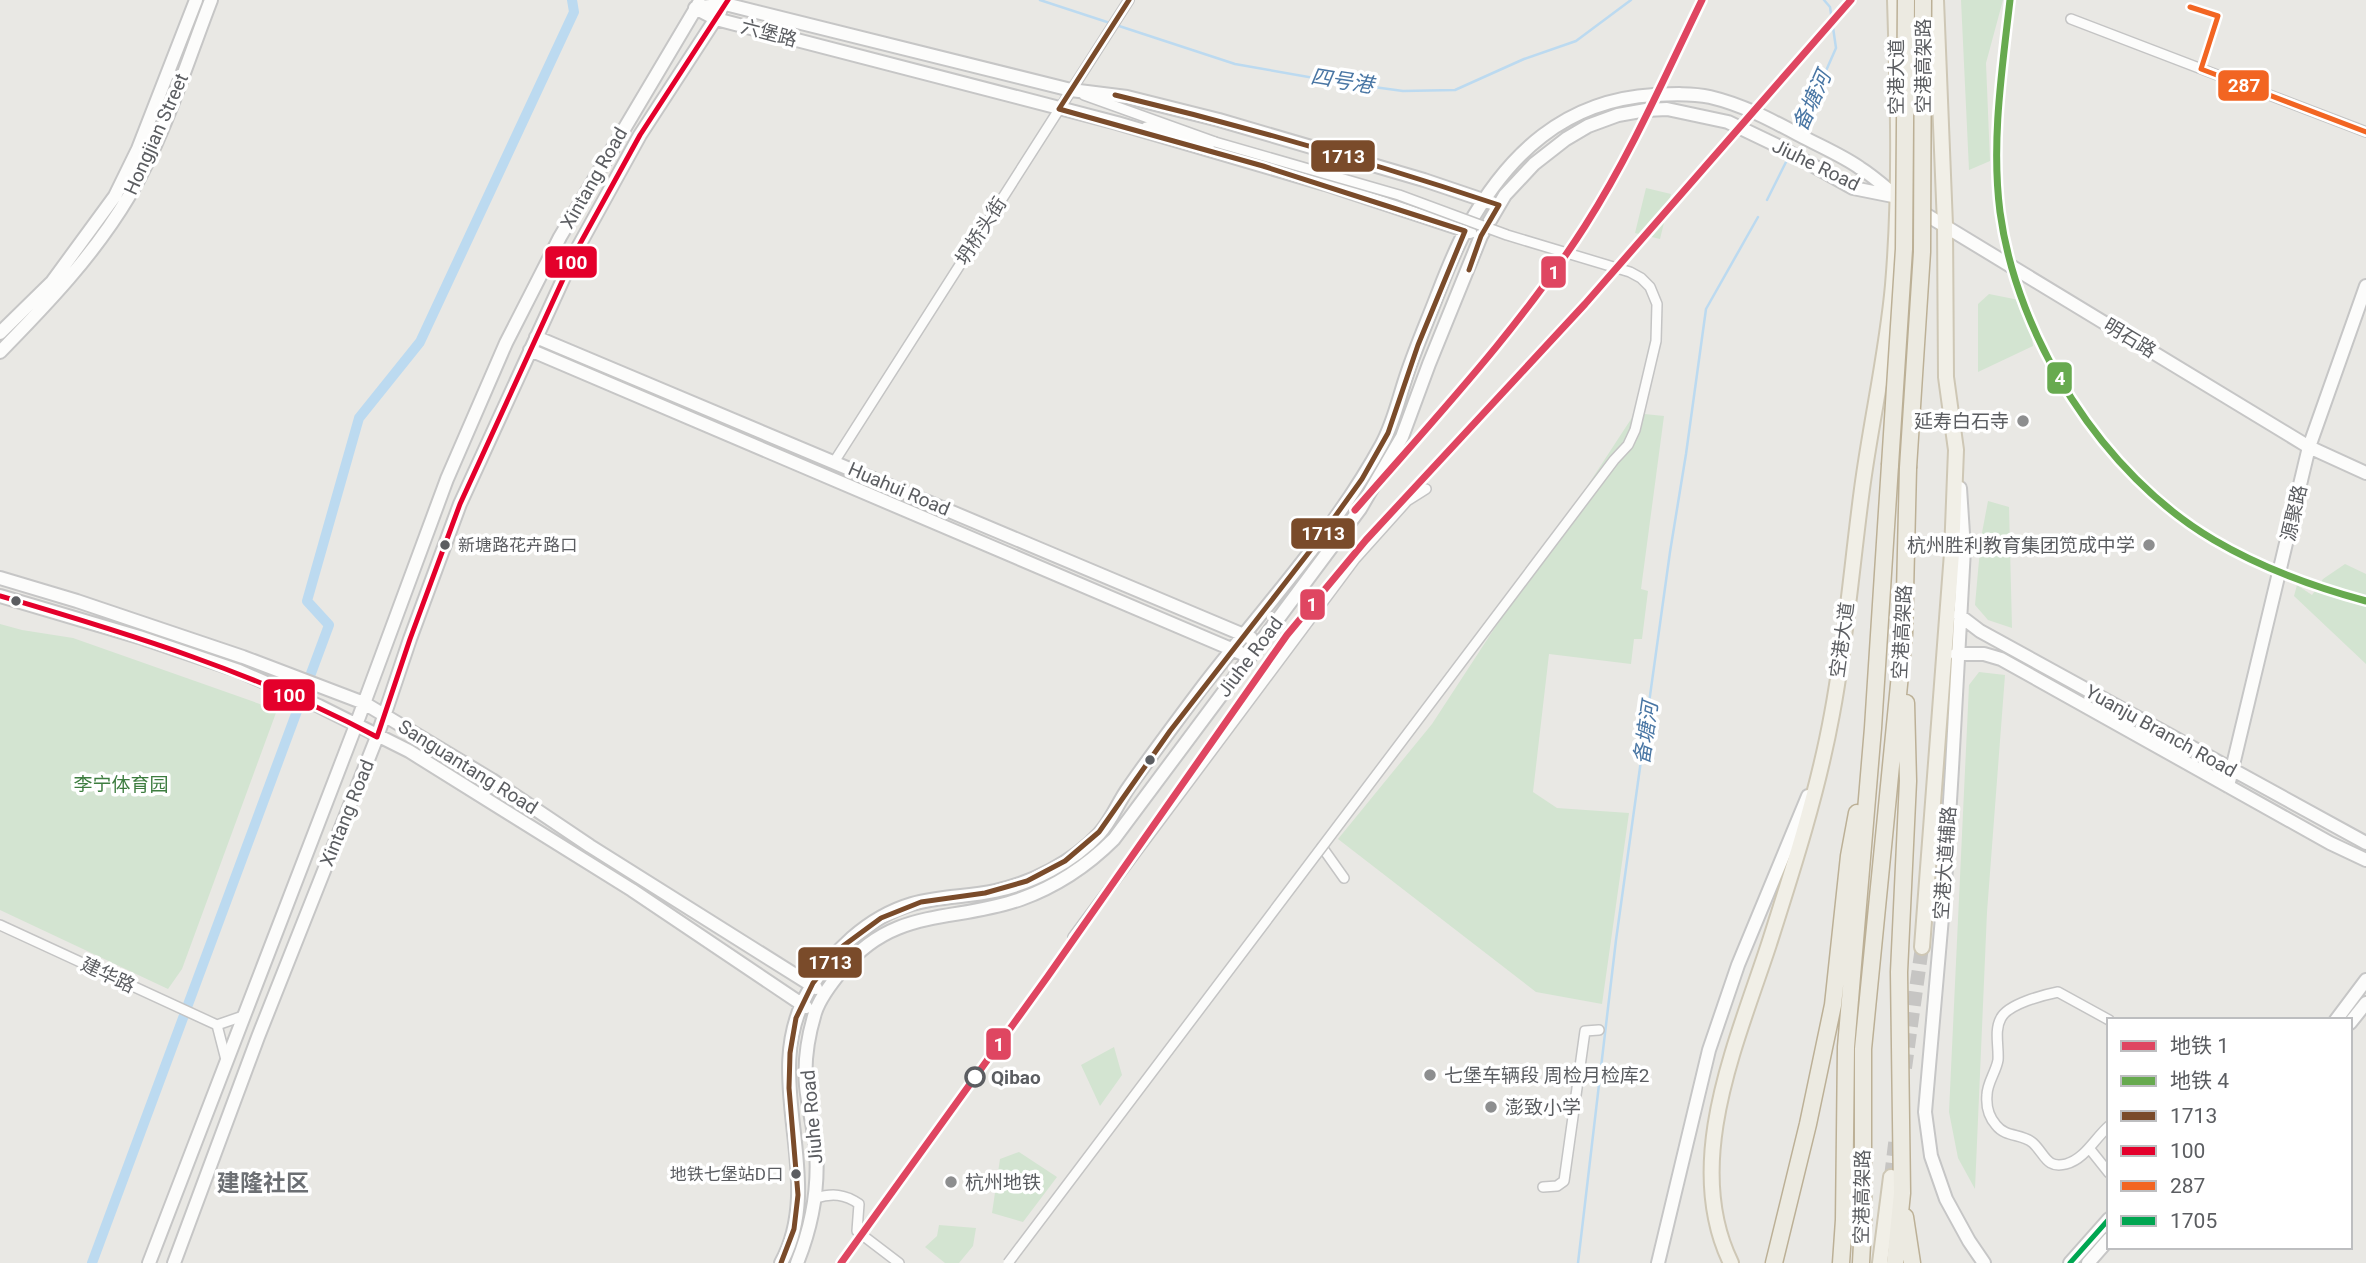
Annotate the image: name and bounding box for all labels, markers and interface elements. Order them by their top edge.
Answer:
street label: 六堡路 [738,15,800,51]
street label: 空港高架路 [1912,18,1935,114]
street label: 空港大道 [1885,39,1908,115]
water label: 四号港 [1309,64,1378,98]
water label: 备塘河 [1788,64,1837,135]
line badge: 287 [2217,69,2270,102]
street label: Hongjian Street [119,70,193,198]
text: 287 [2228,74,2260,97]
street label: Xintang Road [556,123,632,233]
street label: Jiuhe Road [1769,134,1863,196]
line badge: 1713 [1310,139,1376,173]
text: 1713 [1321,145,1365,168]
street label: 坍桥头街 [951,193,1011,269]
line badge: 100 [544,245,598,279]
text: 100 [555,251,587,274]
line badge: 1 [1540,255,1567,289]
text: 1 [1549,261,1559,284]
street label: 明石路 [2100,313,2160,363]
line badge: 4 [2046,361,2073,395]
text: 4 [2055,367,2066,390]
place label: 延寿白石寺 [1914,410,2009,433]
marker: 延寿白石寺 [2015,413,2031,429]
street label: Huahui Road [845,457,953,521]
street label: 源聚路 [2276,483,2312,543]
line badge: 1713 [1290,517,1356,550]
text: 1713 [1301,522,1345,545]
place label: 杭州胜利教育集团笕成中学 [1907,534,2135,557]
place label: 新塘路花卉路口 [458,535,577,555]
marker: 杭州胜利教育集团笕成中学 [2141,537,2157,553]
marker: 新塘路花卉路口 [438,538,452,552]
street label: 空港高架路 [1888,584,1916,680]
line badge: 1 [1299,588,1326,621]
text: 1 [1307,593,1317,616]
unlabelled marker [9,594,23,608]
street label: 空港大道 [1825,601,1859,679]
street label: Jiuhe Road [1212,612,1288,702]
line badge: 100 [262,678,316,712]
street label: Yuanju Branch Road [2081,680,2241,782]
text: 100 [273,684,305,707]
water label: 备塘河 [1630,696,1663,766]
street label: Sanguantang Road [394,715,542,819]
unlabelled marker [1143,753,1157,767]
street label: Xintang Road [315,756,379,870]
park label: 李宁体育园 [73,773,169,796]
street label: 空港大道辅路 [1930,805,1960,921]
line badge: 1713 [797,946,863,979]
text: 1713 [808,951,852,974]
street label: 建华路 [77,953,139,997]
legend [2107,1018,2352,1249]
line badge: 1 [985,1027,1012,1061]
text: 1 [994,1033,1004,1056]
text: 地铁 1 [2170,1034,2229,1058]
place label: 七堡车辆段 周检月检库2 [1444,1064,1649,1087]
place label: Qibao [991,1066,1041,1089]
marker: Qibao [965,1067,985,1087]
marker: 七堡车辆段 周检月检库2 [1422,1067,1438,1083]
street label: Jiuhe Road [796,1069,828,1165]
text: 地铁 4 [2170,1069,2229,1093]
place label: 澎致小学 [1505,1096,1581,1119]
marker: 澎致小学 [1483,1099,1499,1115]
text: 1713 [2170,1104,2217,1128]
text: 100 [2170,1139,2205,1163]
street label: 空港高架路 [1850,1149,1874,1245]
place label: 地铁七堡站D口 [670,1164,783,1184]
marker: 地铁七堡站D口 [789,1167,803,1181]
district label: 建隆社区 [217,1170,309,1197]
place label: 杭州地铁 [965,1171,1041,1194]
marker: 杭州地铁 [943,1174,959,1190]
text: 287 [2170,1174,2205,1198]
text: 1705 [2170,1209,2217,1233]

